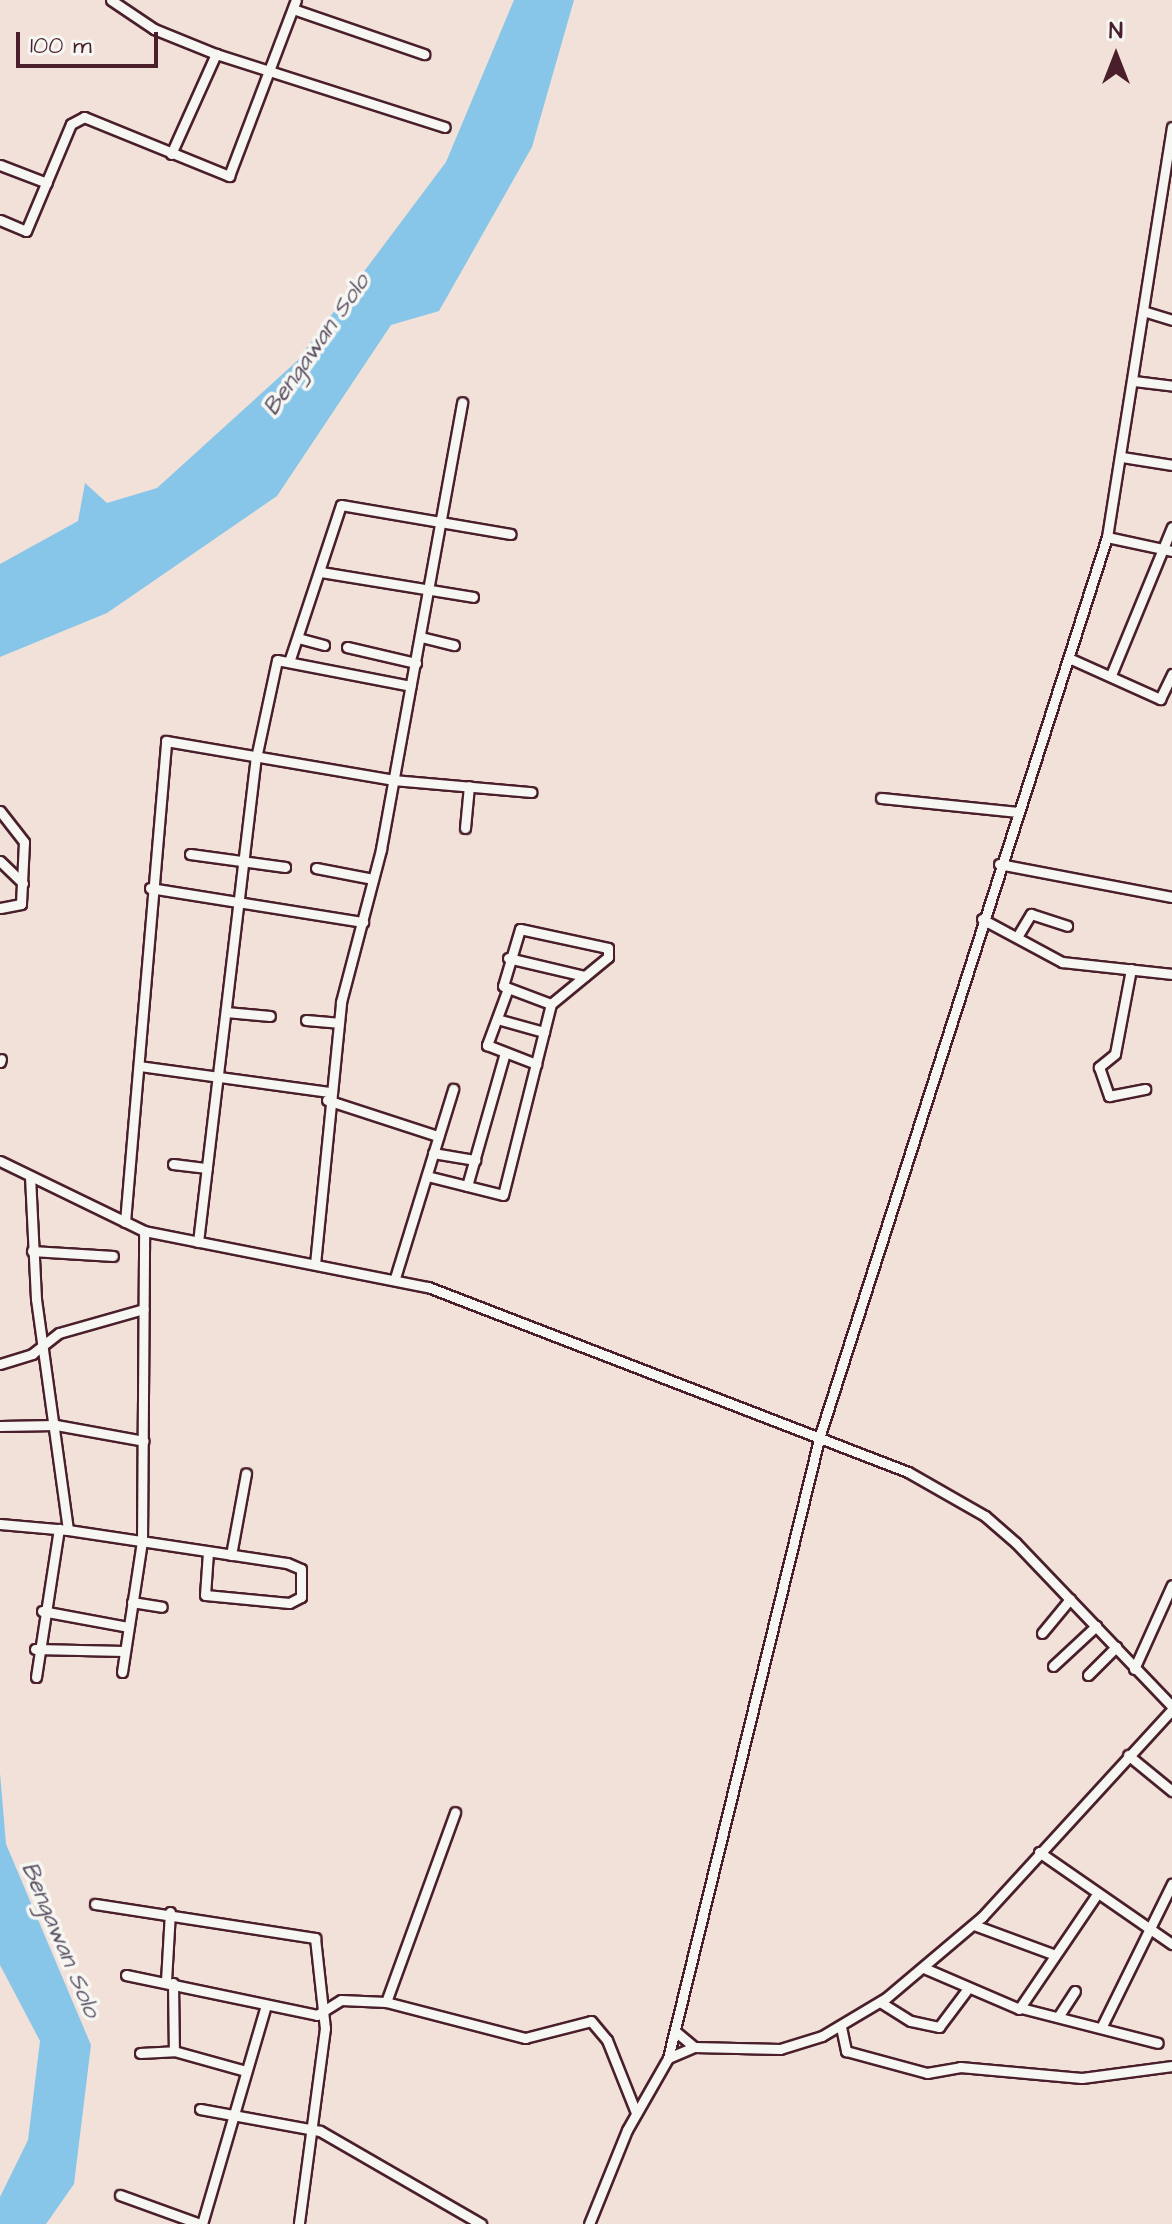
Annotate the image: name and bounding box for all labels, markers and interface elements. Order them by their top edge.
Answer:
scale bar [20,16,162,66]
north arrow [1076,16,1156,96]
text: N [1109,16,1123,47]
text: 100 m [30,29,92,63]
water label: Bengawan Solo [258,269,376,421]
water label: Bengawan Solo [14,1858,106,2022]

